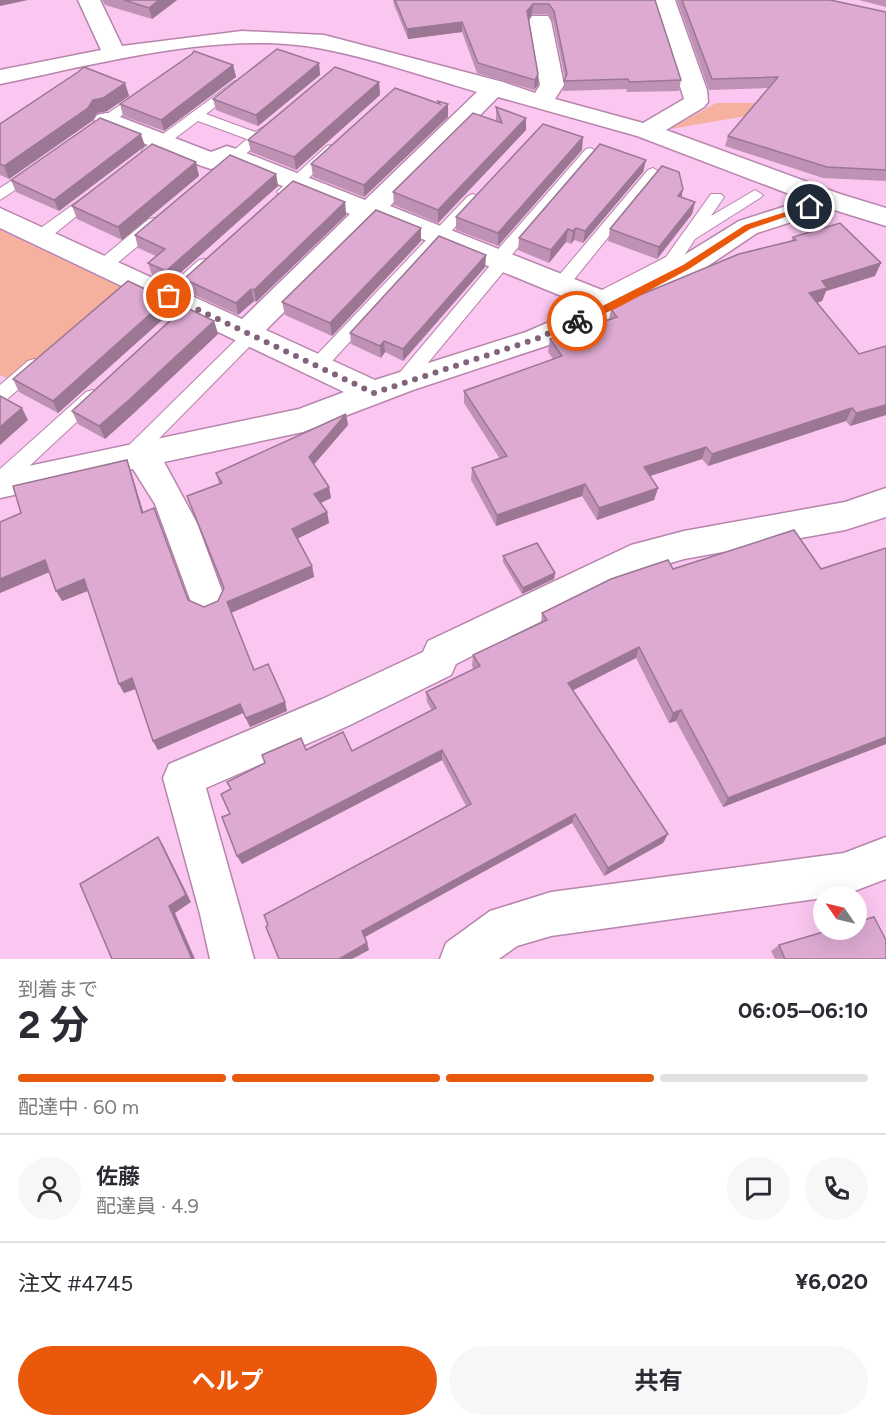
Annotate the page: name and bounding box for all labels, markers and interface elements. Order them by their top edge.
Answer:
pin [784,181,835,232]
icon: home [793,190,826,223]
pin [143,270,194,321]
icon: bag [152,279,185,312]
courier [547,291,607,351]
icon: bike [561,305,594,338]
north arrow [813,886,867,940]
map controls [813,886,867,940]
text: 到着まで [18,977,98,1001]
text: 06:05–06:10 [738,997,868,1024]
text: 2 分 [18,1001,89,1048]
text: 配達中 · 60 m [18,1095,139,1119]
button: person [18,1157,81,1220]
button: chat [727,1157,790,1220]
button: phone [805,1157,868,1220]
text: 佐藤 [96,1163,140,1190]
text: 配達員 · 4.9 [96,1194,199,1218]
text: ¥6,020 [795,1268,868,1295]
text: 注文 #4745 [18,1270,133,1297]
button: ヘルプ [18,1346,437,1415]
button: 共有 [449,1346,868,1415]

